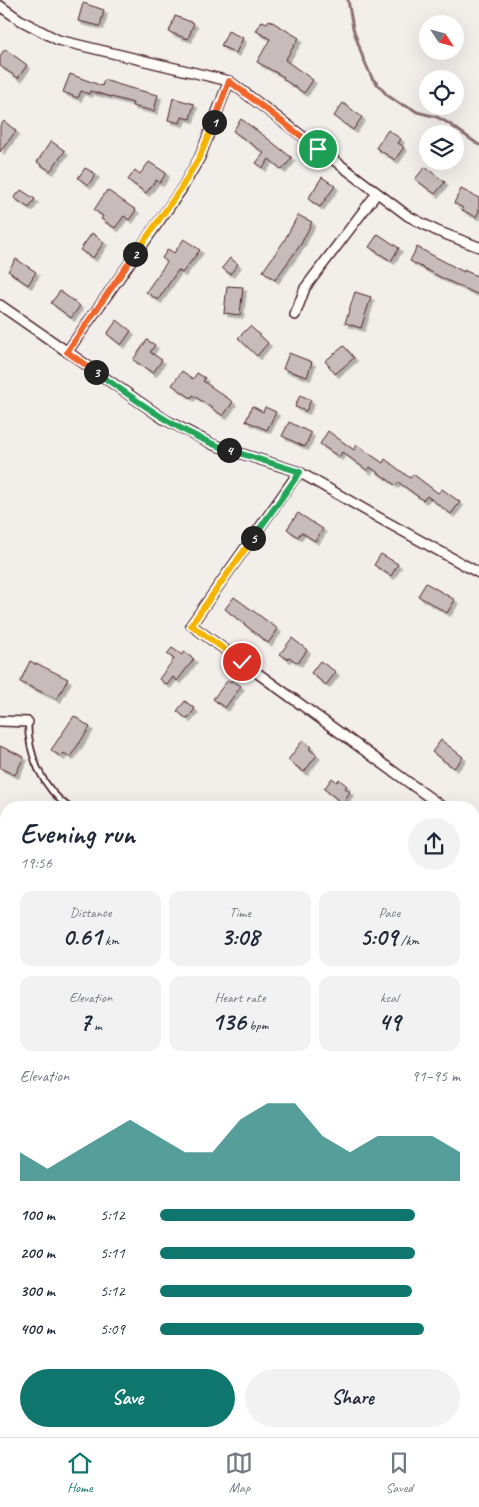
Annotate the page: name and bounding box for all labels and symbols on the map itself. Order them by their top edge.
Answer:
north arrow [419,15,464,60]
pin: 1 [202,110,226,134]
pin [297,128,339,170]
pin: 2 [122,242,148,266]
pin: 3 [84,360,108,384]
pin: 4 [216,438,242,462]
pin: 5 [240,526,266,550]
pin [221,641,263,683]

